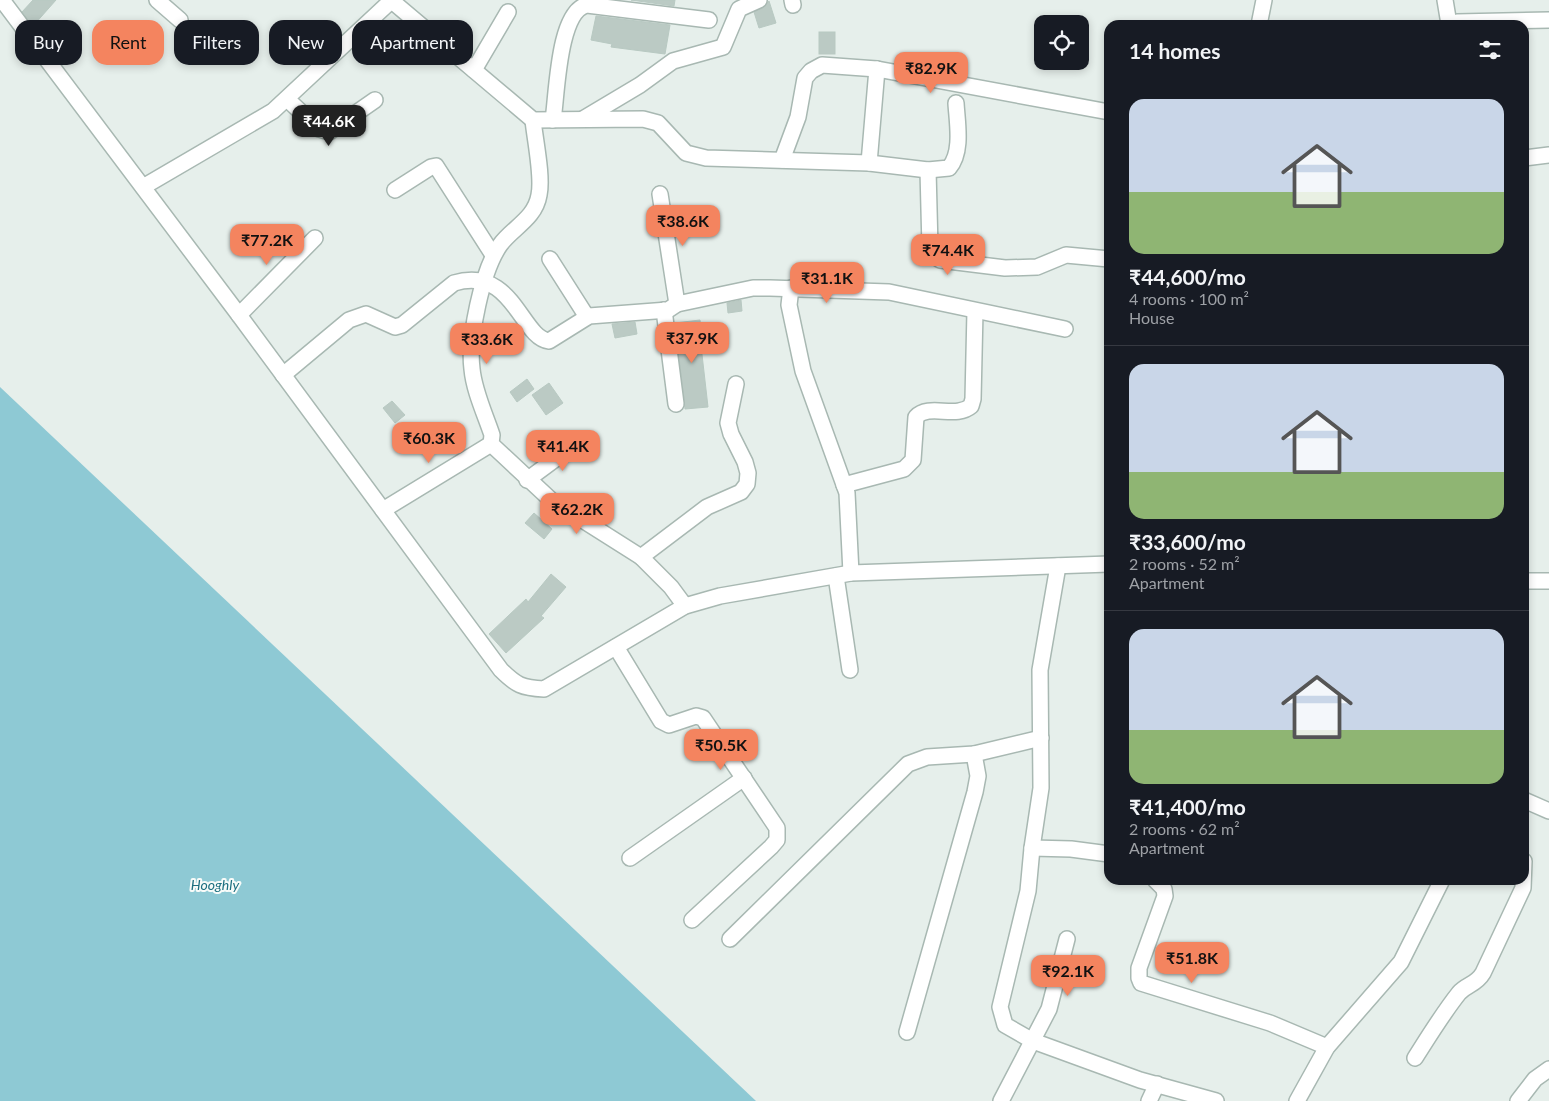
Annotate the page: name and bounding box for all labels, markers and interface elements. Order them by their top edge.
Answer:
map controls [1034,15,1089,70]
button: locate [1034,15,1089,70]
chip: Buy [15,20,82,65]
chip: Rent [92,20,164,65]
chip: Filters [174,20,259,65]
chip: New [269,20,342,65]
chip: Apartment [352,20,473,65]
icon: filters [1476,36,1504,64]
text: 14 homes [1129,38,1220,63]
pin: ₹82.9K [890,52,972,94]
text: ₹82.9K [905,58,957,77]
pin: ₹44.6K [288,104,370,147]
text: ₹44.6K [303,111,355,130]
icon: home [1272,131,1362,221]
pin: ₹38.6K [642,204,724,247]
text: ₹38.6K [657,211,709,230]
pin: ₹77.2K [226,224,308,266]
text: ₹77.2K [241,230,293,249]
pin: ₹74.4K [907,234,989,276]
text: ₹74.4K [922,240,974,259]
pin: ₹31.1K [786,262,868,304]
text: ₹44,600/mo [1129,264,1246,289]
text: ₹31.1K [801,268,853,287]
text: 4 rooms · 100 m² [1129,289,1249,308]
text: House [1129,308,1174,327]
pin: ₹33.6K [446,322,528,365]
pin: ₹37.9K [651,322,733,364]
text: ₹37.9K [666,328,718,347]
text: ₹33.6K [461,329,513,348]
icon: home [1272,397,1362,487]
pin: ₹60.3K [388,422,470,464]
text: ₹60.3K [403,428,455,447]
pin: ₹41.4K [522,430,604,472]
text: ₹41.4K [537,436,589,455]
pin: ₹62.2K [536,492,618,535]
text: ₹62.2K [551,499,603,518]
text: ₹33,600/mo [1129,529,1246,554]
text: 2 rooms · 52 m² [1129,554,1240,573]
text: Apartment [1129,573,1204,592]
icon: home [1272,662,1362,752]
pin: ₹50.5K [680,728,762,771]
text: ₹50.5K [695,735,747,754]
text: ₹41,400/mo [1129,794,1246,819]
text: 2 rooms · 62 m² [1129,819,1240,838]
text: Apartment [1129,838,1204,857]
water label: Hooghly [191,876,239,893]
pin: ₹51.8K [1151,942,1233,984]
text: ₹51.8K [1166,948,1218,967]
pin: ₹92.1K [1027,954,1109,997]
text: ₹92.1K [1042,961,1094,980]

